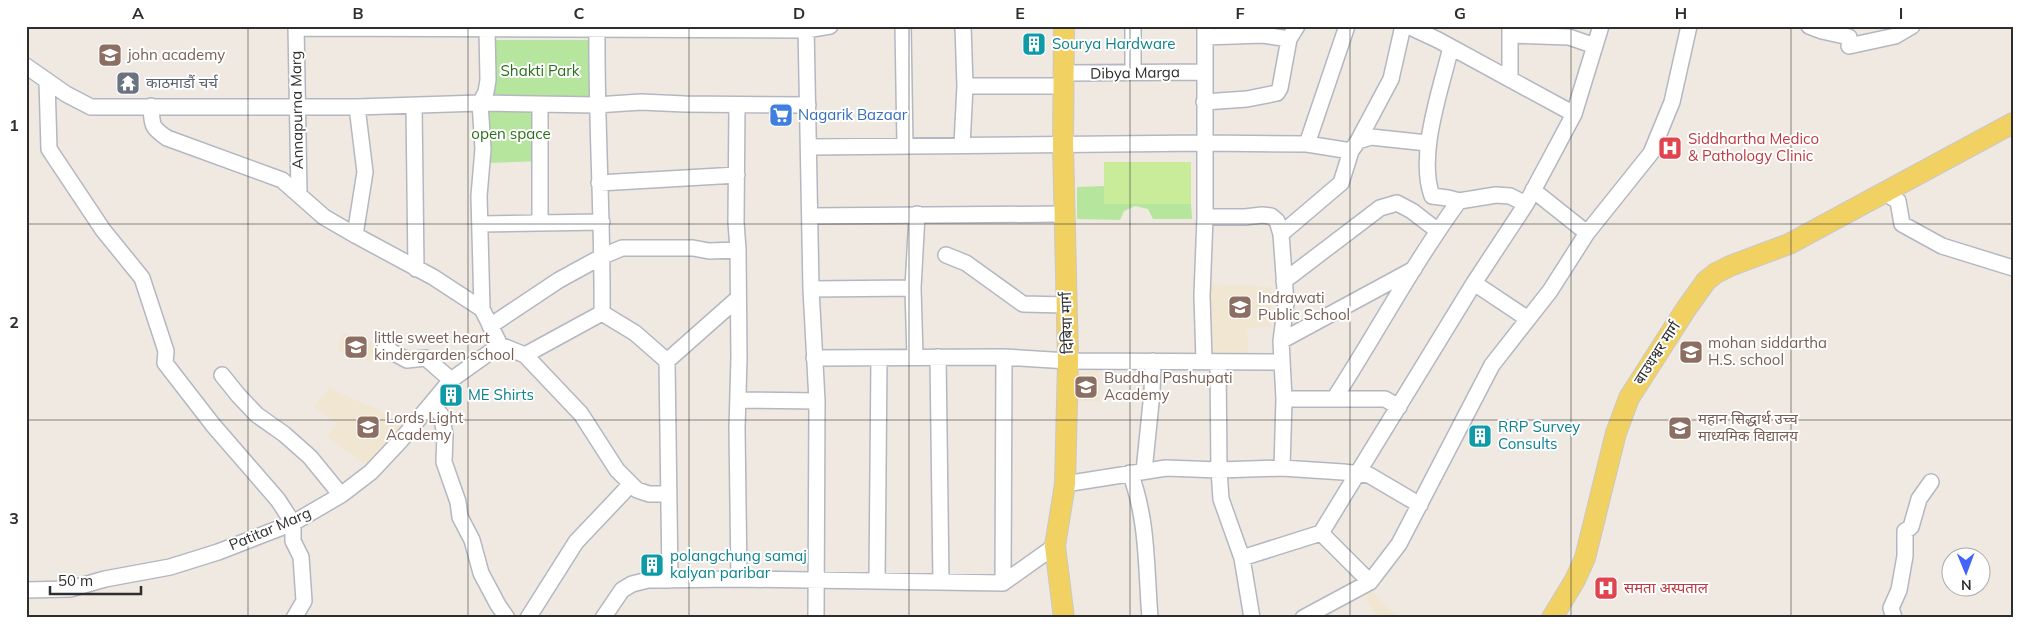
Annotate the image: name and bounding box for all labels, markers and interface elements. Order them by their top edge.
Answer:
text: A [132,3,144,23]
text: B [352,3,364,23]
text: C [574,3,585,23]
text: D [793,3,805,23]
text: E [1015,3,1025,23]
text: F [1235,3,1245,23]
text: G [1454,3,1466,23]
text: H [1675,3,1687,23]
text: I [1899,3,1903,23]
building icon: Sourya Hardware [1021,31,1047,57]
place label: Sourya Hardware [1052,34,1175,53]
school or university icon: john academy [97,42,123,68]
place label: john academy [127,45,225,64]
street label: Annapurna Marg [286,51,307,170]
park label: Shakti Park [501,61,580,80]
street label: Dibya Marga [1090,62,1180,83]
temple icon: काठमाडौं चर्च [115,70,141,96]
place label: काठमाडौं चर्च [146,73,219,92]
supermarket icon: Nagarik Bazaar [768,102,794,128]
place label: Nagarik Bazaar [798,105,908,124]
text: 1 [9,115,19,135]
park label: open space [471,124,551,143]
place label: Siddhartha Medico & Pathology Clinic [1688,129,1819,165]
hospital icon: Siddhartha Medico & Pathology Clinic [1657,135,1683,161]
place label: Indrawati Public School [1258,288,1350,324]
street label: दिबिया मार्ग [1056,291,1077,354]
school or university icon: Indrawati Public School [1227,294,1253,320]
text: 2 [9,312,19,332]
street label: बाउधश्वर मार्ग [1629,317,1685,388]
place label: little sweet heart kindergarden school [374,328,514,364]
place label: mohan siddartha H.S. school [1708,333,1827,369]
school or university icon: little sweet heart kindergarden school [343,334,369,360]
school or university icon: mohan siddartha H.S. school [1678,339,1704,365]
place label: Buddha Pashupati Academy [1104,368,1233,404]
school or university icon: Buddha Pashupati Academy [1073,374,1099,400]
building icon: ME Shirts [438,382,464,408]
place label: ME Shirts [468,385,534,404]
place label: Lords Light Academy [386,408,463,444]
place label: महान सिद्धार्थ उच्च माध्यमिक विद्यालय [1698,409,1798,445]
school or university icon: Lords Light Academy [355,414,381,440]
school or university icon: महान सिद्धार्थ उच्च माध्यमिक विद्यालय [1667,415,1693,441]
place label: RRP Survey Consults [1498,417,1580,453]
building icon: RRP Survey Consults [1467,423,1493,449]
street label: Patitar Marg [226,503,314,554]
text: 3 [9,508,19,528]
place label: polangchung samaj kalyan paribar [670,546,807,582]
north arrow [1942,546,1992,596]
building icon: polangchung samaj kalyan paribar [639,552,665,578]
scale bar [50,564,141,596]
text: 50 m [58,571,93,590]
hospital icon: समता अस्पताल [1593,575,1619,601]
text: N [1961,576,1972,594]
place label: समता अस्पताल [1624,578,1709,597]

